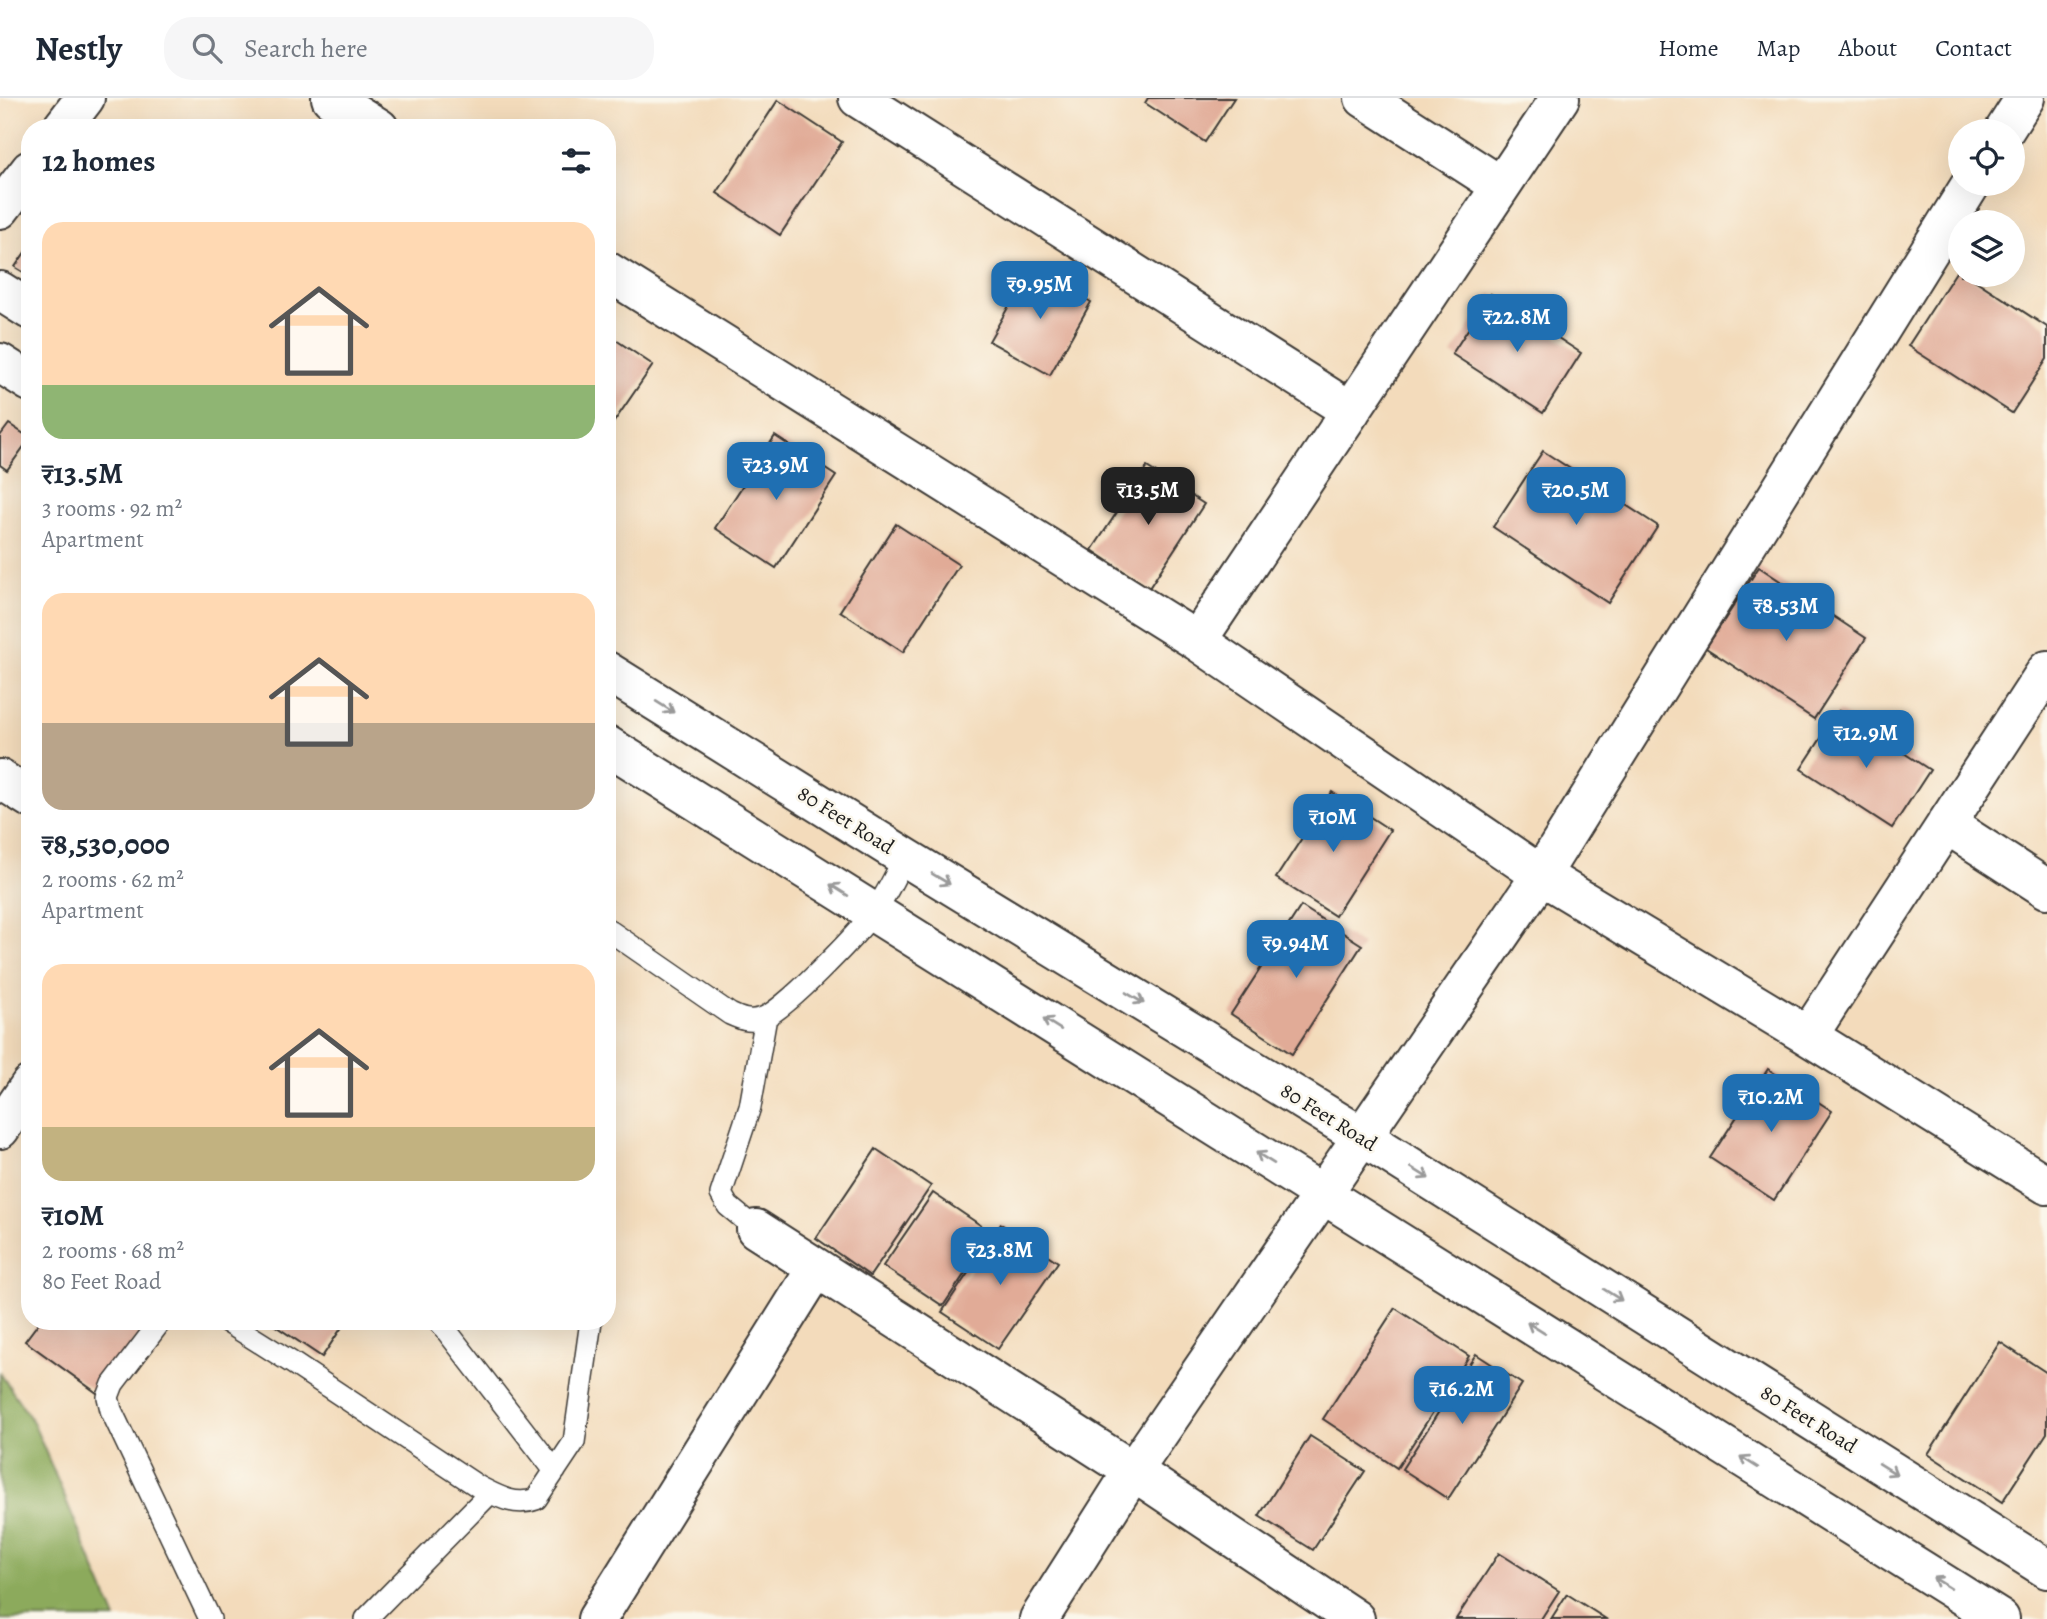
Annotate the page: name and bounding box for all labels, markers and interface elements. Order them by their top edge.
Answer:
search box [164,17,654,80]
text: Nestly [35,26,122,71]
icon: search [188,29,226,67]
text: Search here [244,31,368,66]
text: Home [1658,32,1719,64]
text: Map [1757,32,1801,64]
text: About [1839,32,1897,64]
text: Contact [1935,32,2012,64]
map controls [1948,119,2025,287]
button: locate [1948,119,2025,196]
text: 12 homes [42,141,155,181]
icon: filters [557,142,595,180]
button: layers [1948,210,2025,287]
pin: ₹9.95M [983,262,1097,321]
icon: home [256,268,382,394]
text: ₹9.95M [1007,268,1073,299]
pin: ₹22.8M [1460,294,1574,354]
text: ₹22.8M [1483,301,1551,332]
pin: ₹23.9M [719,442,833,502]
text: ₹23.9M [743,449,809,480]
text: ₹13.5M [42,453,123,493]
pin: ₹13.5M [1091,468,1205,527]
pin: ₹20.5M [1519,468,1633,527]
text: ₹13.5M [1117,474,1179,505]
text: ₹20.5M [1543,474,1609,505]
text: 3 rooms · 92 m² [42,493,182,524]
text: Apartment [42,524,144,555]
pin: ₹8.53M [1729,584,1843,643]
text: ₹8.53M [1753,590,1819,621]
icon: home [256,639,382,765]
one-way arrow [655,700,674,715]
pin: ₹12.9M [1809,710,1923,770]
text: ₹12.9M [1834,717,1898,748]
street label: 80 Feet Road [792,779,900,861]
pin: ₹10M [1292,794,1374,854]
text: ₹10M [1309,801,1357,832]
text: ₹8,530,000 [42,824,170,864]
text: 2 rooms · 62 m² [42,864,184,895]
one-way arrow [931,873,951,887]
one-way arrow [829,882,849,896]
text: Apartment [42,895,144,926]
pin: ₹9.94M [1239,920,1353,980]
text: ₹9.94M [1263,927,1329,958]
one-way arrow [1125,991,1145,1005]
icon: home [256,1010,382,1136]
one-way arrow [1043,1017,1062,1031]
pin: ₹10.2M [1714,1074,1828,1134]
street label: 80 Feet Road [1275,1076,1383,1158]
text: ₹10.2M [1738,1081,1804,1112]
one-way arrow [1256,1151,1275,1166]
one-way arrow [1410,1167,1430,1181]
text: ₹10M [42,1195,104,1235]
pin: ₹23.8M [943,1228,1057,1287]
text: ₹23.8M [967,1234,1033,1265]
text: 2 rooms · 68 m² [42,1235,184,1266]
text: 80 Feet Road [42,1266,161,1297]
one-way arrow [1602,1288,1622,1302]
one-way arrow [1526,1321,1546,1335]
pin: ₹16.2M [1405,1366,1519,1426]
text: ₹16.2M [1430,1373,1494,1404]
street label: 80 Feet Road [1755,1378,1863,1460]
one-way arrow [1740,1455,1760,1469]
one-way arrow [1877,1462,1897,1476]
one-way arrow [1933,1575,1952,1590]

